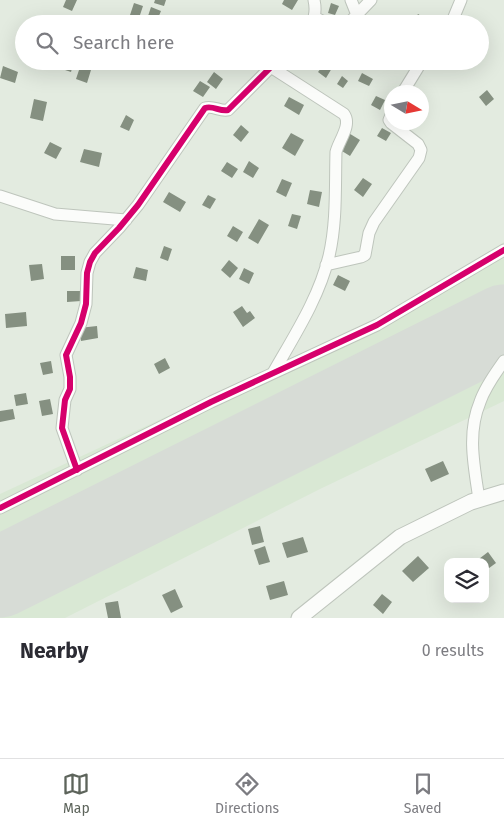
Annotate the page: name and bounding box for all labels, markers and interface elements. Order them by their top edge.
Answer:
search box [15,15,489,70]
icon: search [33,29,61,57]
text: Search here [73,31,174,54]
north arrow [384,85,429,130]
map controls [444,558,489,603]
button: layers [444,558,489,603]
text: Nearby [20,638,88,664]
text: 0 results [422,641,484,660]
tab: Map [62,770,90,817]
tab: Directions [215,770,279,817]
tab: Saved [404,770,442,817]

